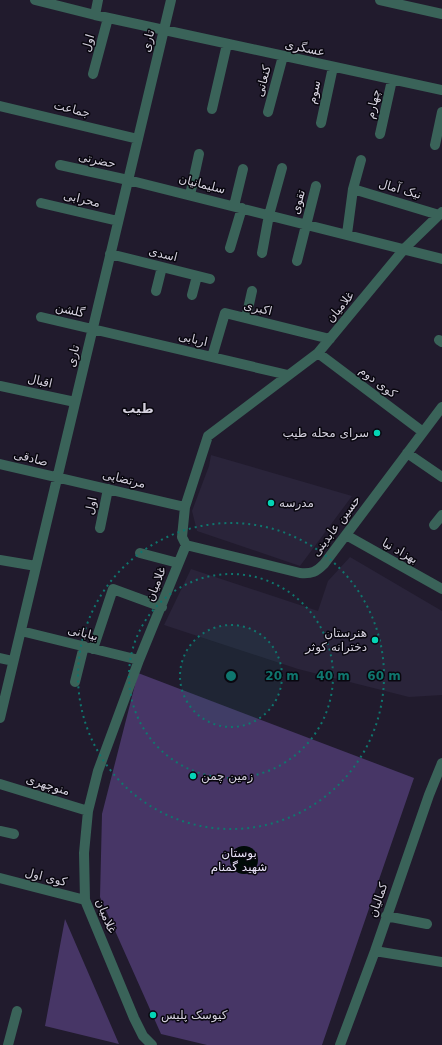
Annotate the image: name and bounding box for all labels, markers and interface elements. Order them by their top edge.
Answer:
street label: تاری [139,29,158,54]
street label: اول [79,32,98,54]
street label: عسگری [284,37,326,60]
street label: کنعانی [252,63,274,98]
street label: سوم [305,79,324,105]
street label: چهارم [363,88,384,120]
street label: جماعت [52,98,92,120]
street label: حضرتی [77,149,117,172]
street label: سلیمانیان [177,171,227,197]
street label: نیک آمال [377,175,423,202]
street label: محرابی [62,188,102,211]
street label: تقوی [288,188,309,216]
street label: اسدی [147,244,179,264]
street label: غلامیان [323,289,357,325]
street label: اکبری [242,298,274,319]
street label: گلشن [54,300,86,321]
street label: اربابی [177,329,209,350]
street label: تاری [64,344,83,369]
street label: کوی دوم [356,363,400,402]
street label: اقبال [26,371,54,391]
district label: طیب [122,401,154,416]
place label: سرای محله طیب [282,426,369,441]
marker: سرای محله طیب [372,428,382,438]
street label: صادقی [12,447,50,469]
street label: مرتضایی [101,467,147,492]
street label: حسین عابدینی [309,493,364,560]
street label: اول [82,496,101,516]
place label: مدرسه [279,496,314,511]
marker: مدرسه [266,498,276,508]
street label: بهزاد نیا [379,536,420,567]
street label: غلامیان [143,565,169,603]
street label: بیابانی [66,622,100,644]
place label: هنرستان دخترانه کوثر [304,626,367,655]
marker: هنرستان دخترانه کوثر [370,635,380,645]
centre of rings [224,669,238,683]
text: 20 m [265,669,299,683]
text: 40 m [316,669,350,683]
text: 60 m [367,669,401,683]
place label: زمین چمن [201,769,253,784]
marker: زمین چمن [188,771,198,781]
street label: منوچهری [24,772,72,799]
park label: بوستان شهید گمنام [211,846,267,874]
street label: کوی اول [23,865,69,890]
street label: کمالیان [366,880,391,919]
street label: غلامیان [93,897,119,935]
place label: کیوسک پلیس [161,1008,228,1023]
marker: کیوسک پلیس [148,1010,158,1020]

